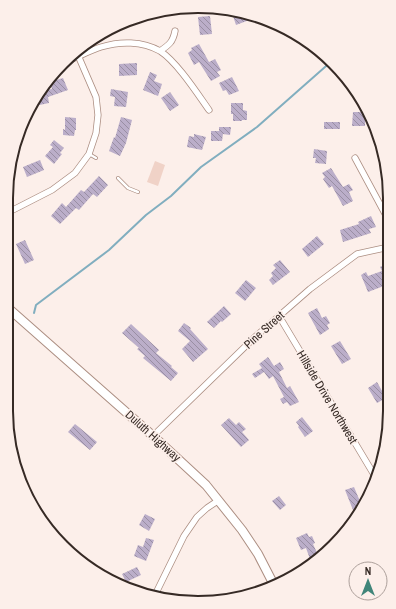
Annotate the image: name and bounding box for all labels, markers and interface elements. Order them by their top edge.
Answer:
street label: Pine Street [240,307,288,352]
street label: Hillside Drive Northwest [293,347,361,447]
street label: Duluth Highway [122,407,184,465]
north arrow [348,561,388,601]
text: N [365,564,371,578]

